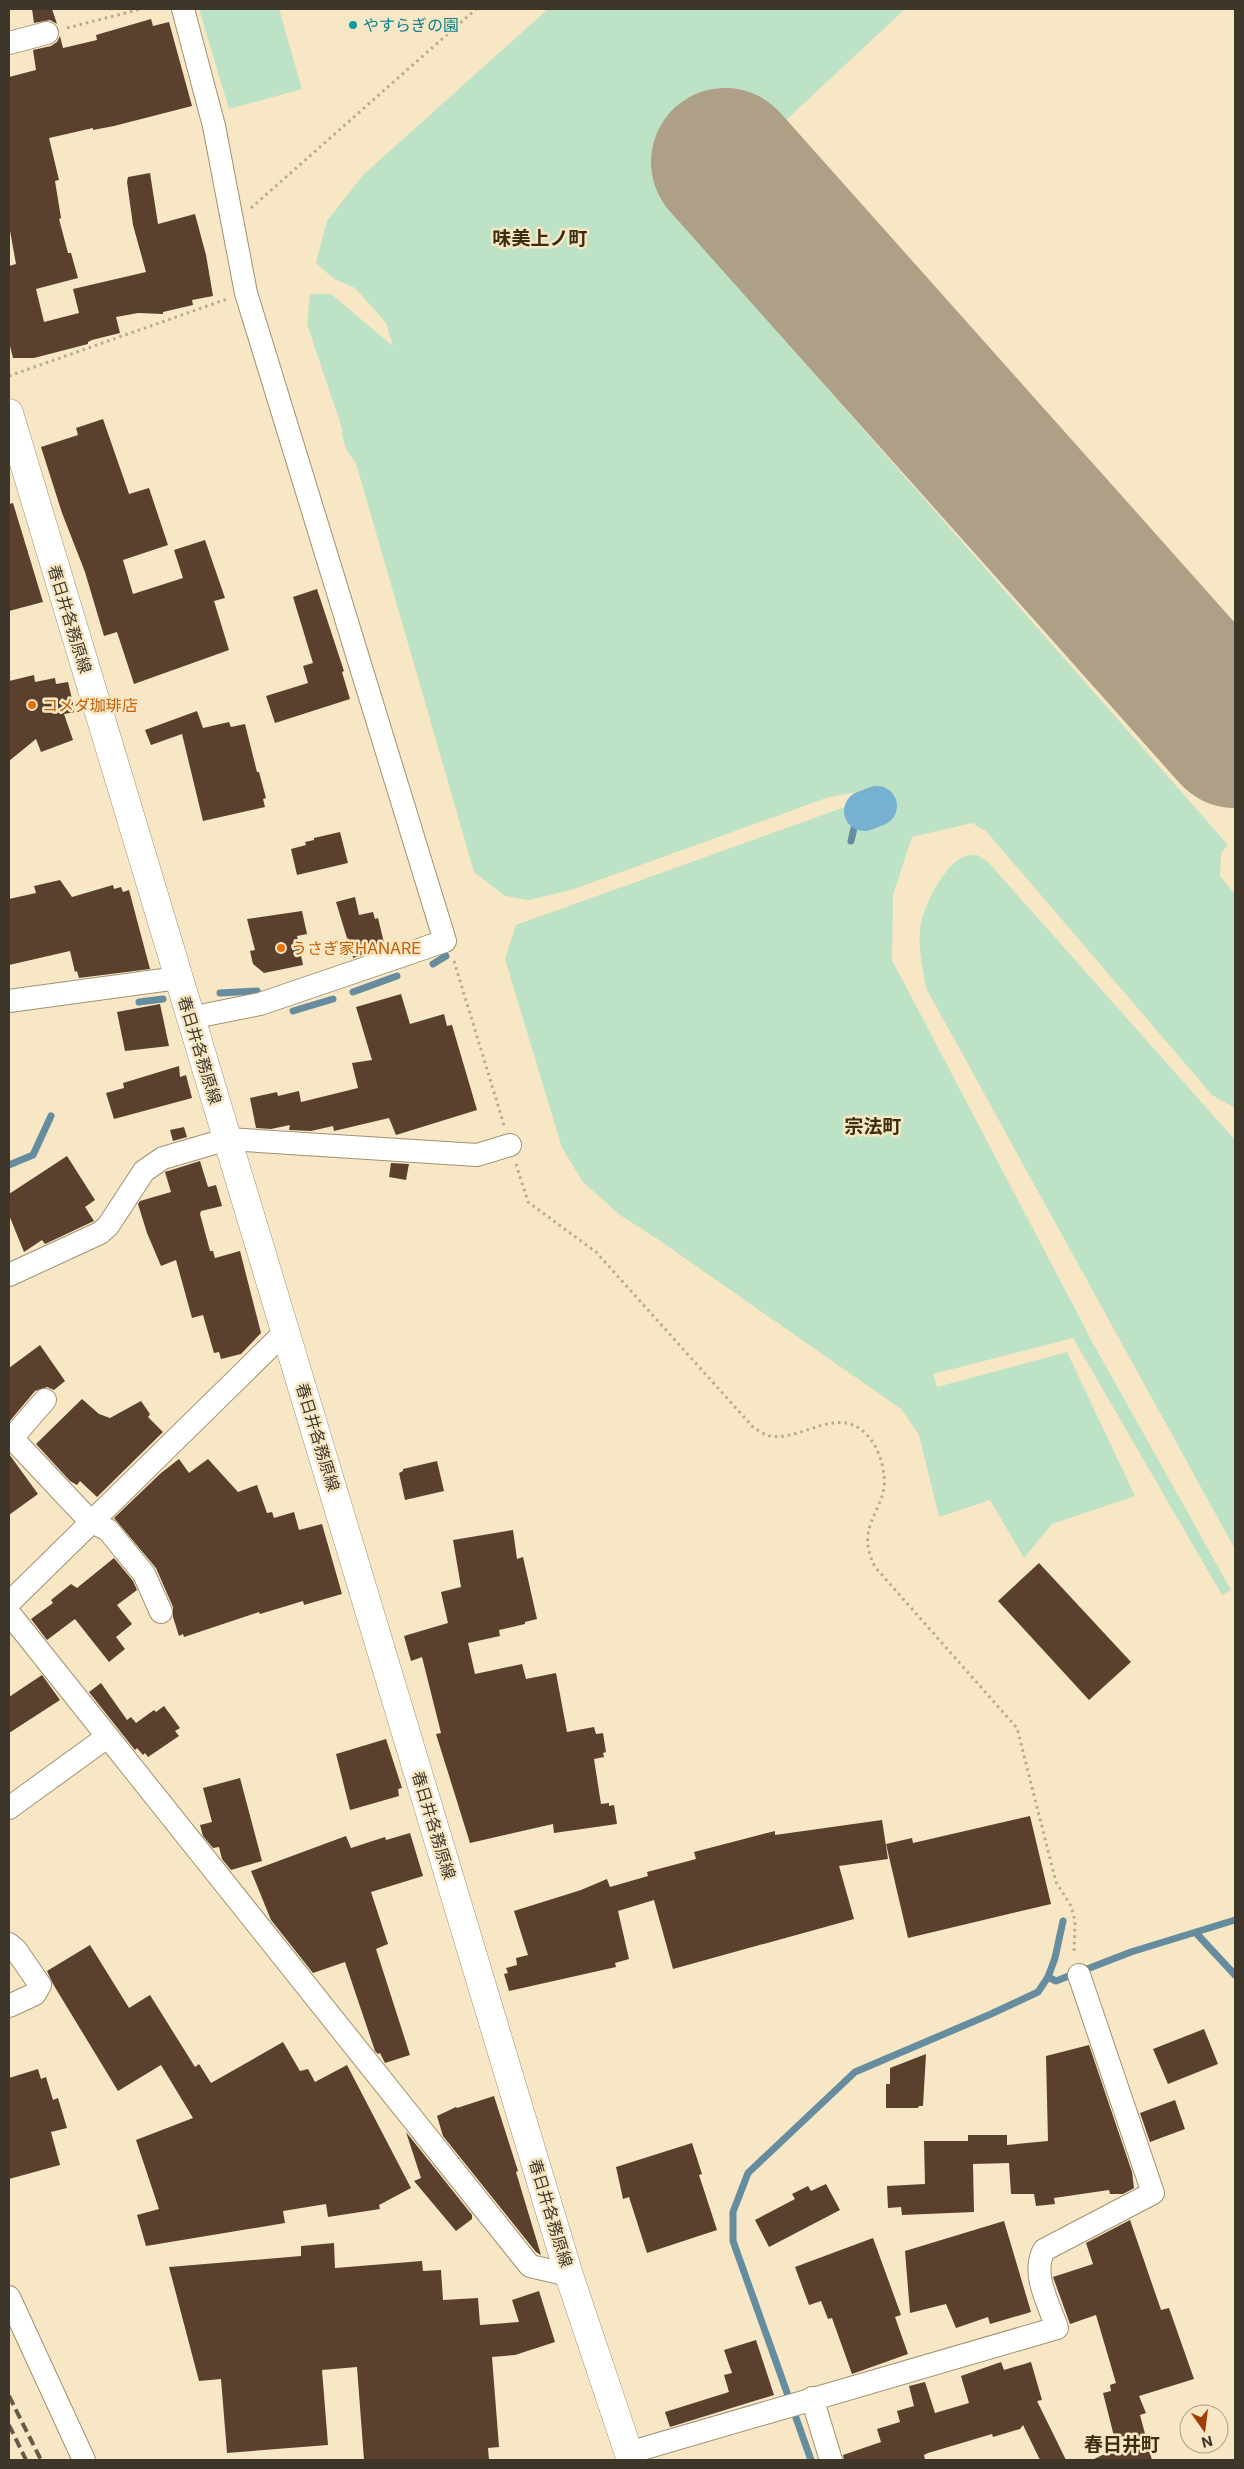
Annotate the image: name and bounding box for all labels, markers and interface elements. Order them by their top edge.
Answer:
place label: やすらぎの園 [363,15,459,35]
marker: やすらぎの園 [347,19,359,31]
district label: 味美上ノ町 [492,227,588,250]
street label: 春日井各務原線 [44,563,96,675]
place label: コメダ珈琲店 [42,695,138,715]
marker: コメダ珈琲店 [26,699,38,711]
place label: うさぎ家HANARE [291,938,421,958]
marker: うさぎ家HANARE [275,942,287,954]
street label: 春日井各務原線 [174,994,226,1106]
district label: 宗法町 [844,1115,902,1138]
street label: 春日井各務原線 [292,1381,344,1493]
street label: 春日井各務原線 [408,1769,460,1881]
street label: 春日井各務原線 [525,2157,577,2269]
north arrow [1179,2404,1229,2454]
district label: 春日井町 [1084,2433,1160,2456]
text: N [1200,2433,1214,2452]

